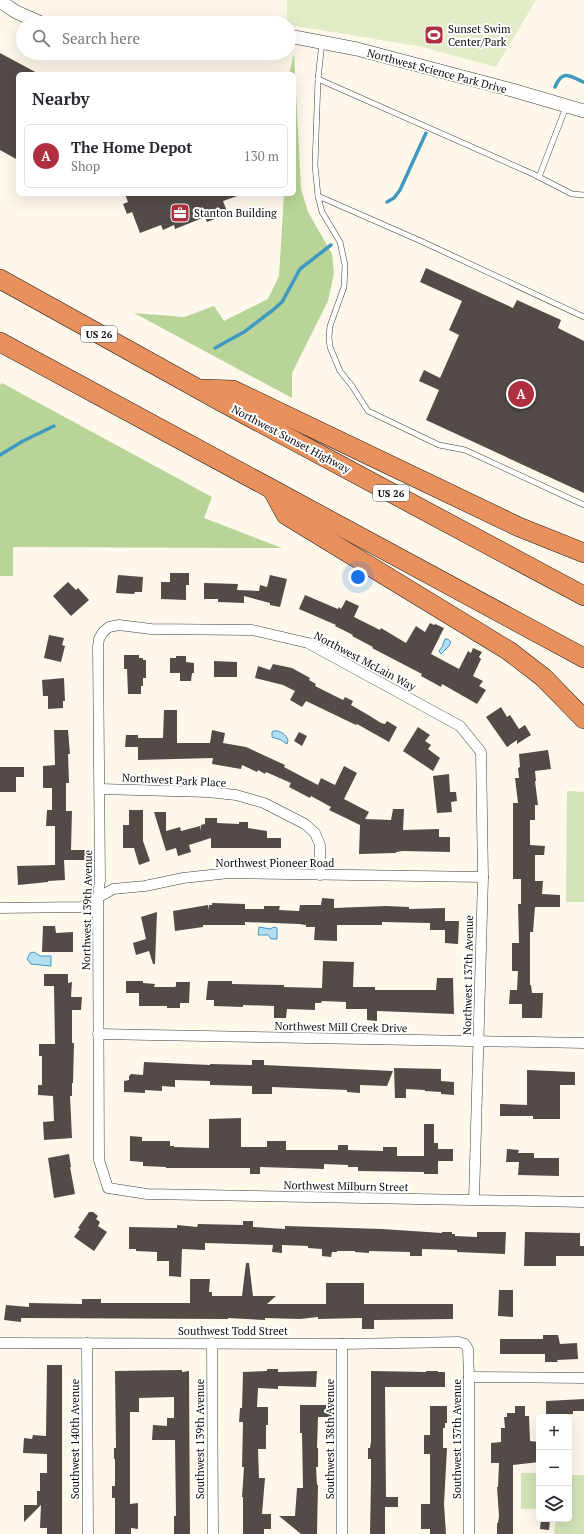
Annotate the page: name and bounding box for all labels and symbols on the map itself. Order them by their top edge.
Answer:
place label: Sunset Swim Center/Park [448,22,511,49]
sports icon: Sunset Swim Center/Park [423,24,445,46]
street label: Northwest Science Park Drive [366,46,509,97]
office icon: Stanton Building [169,202,191,224]
place label: Stanton Building [194,206,277,220]
road number: US 26 [81,326,117,342]
pin: A [508,379,534,409]
street label: Northwest Sunset Highway [229,402,353,476]
road number: US 26 [373,485,409,501]
your location [348,567,368,587]
street label: Northwest McLain Way [312,628,419,694]
street label: Northwest Park Place [122,770,227,790]
street label: Northwest 139th Avenue [79,849,95,970]
street label: Northwest Pioneer Road [216,856,334,870]
street label: Northwest 137th Avenue [460,914,476,1035]
street label: Northwest Mill Creek Drive [274,1019,408,1035]
street label: Northwest Milburn Street [283,1178,409,1194]
street label: Southwest Todd Street [178,1324,288,1338]
street label: Southwest 140th Avenue [68,1378,82,1499]
street label: Southwest 139th Avenue [193,1378,207,1499]
street label: Southwest 138th Avenue [323,1378,337,1499]
street label: Southwest 137th Avenue [450,1379,464,1499]

